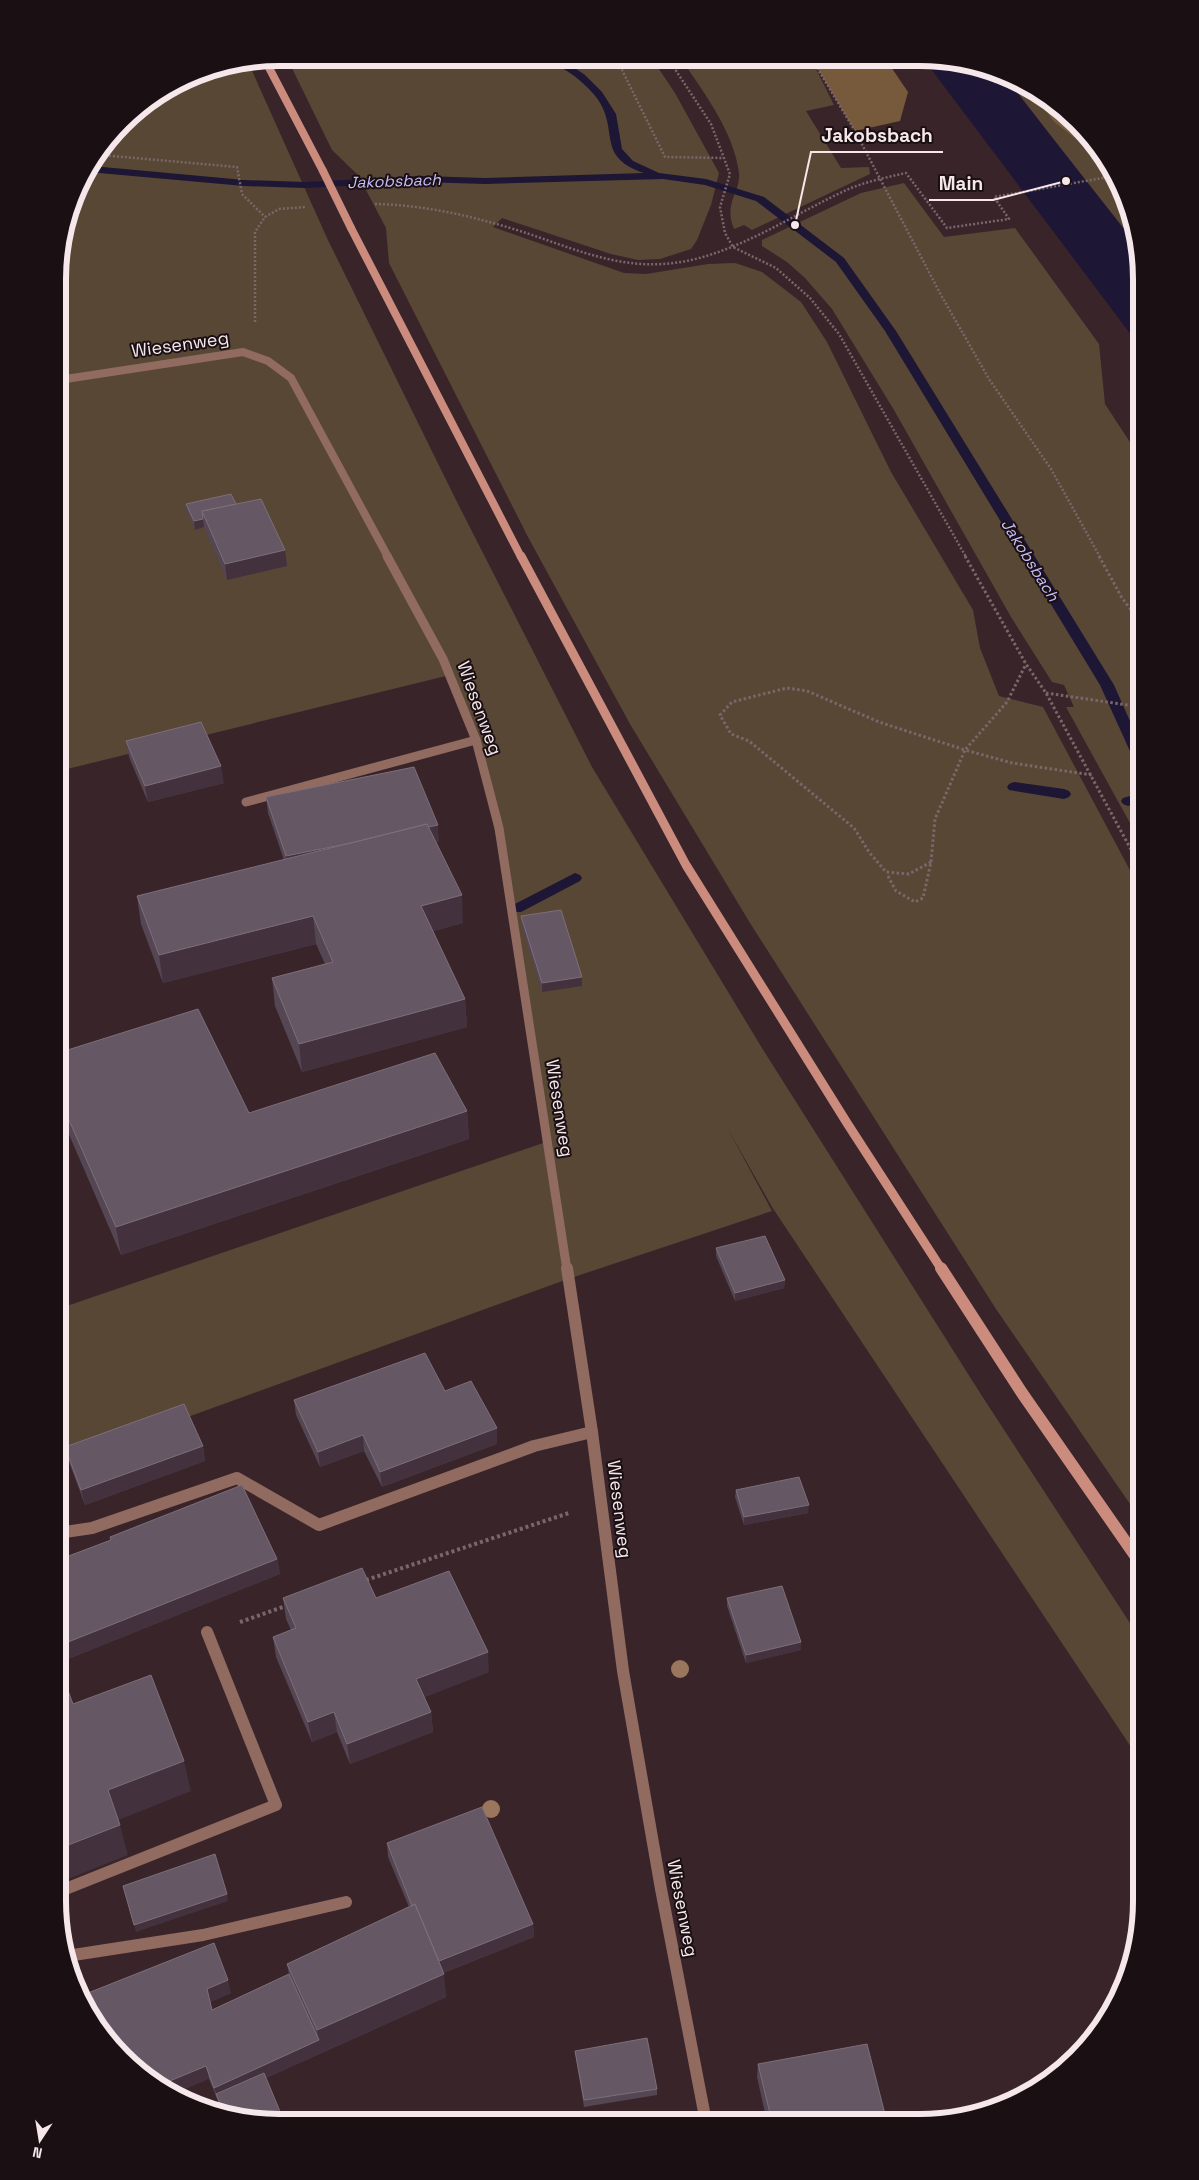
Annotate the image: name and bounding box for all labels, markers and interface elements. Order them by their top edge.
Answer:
callout: Jakobsbach [811,118,943,152]
text: Jakobsbach [821,123,933,148]
callout: Main [929,166,993,200]
water label: Jakobsbach [347,169,442,193]
text: Main [939,171,983,196]
street label: Wiesenweg [130,326,230,362]
water label: Jakobsbach [996,515,1064,606]
street label: Wiesenweg [452,658,508,758]
street label: Wiesenweg [541,1058,579,1158]
street label: Wiesenweg [603,1459,637,1559]
street label: Wiesenweg [662,1858,704,1958]
north arrow [15,2115,65,2165]
text: N [31,2143,44,2162]

